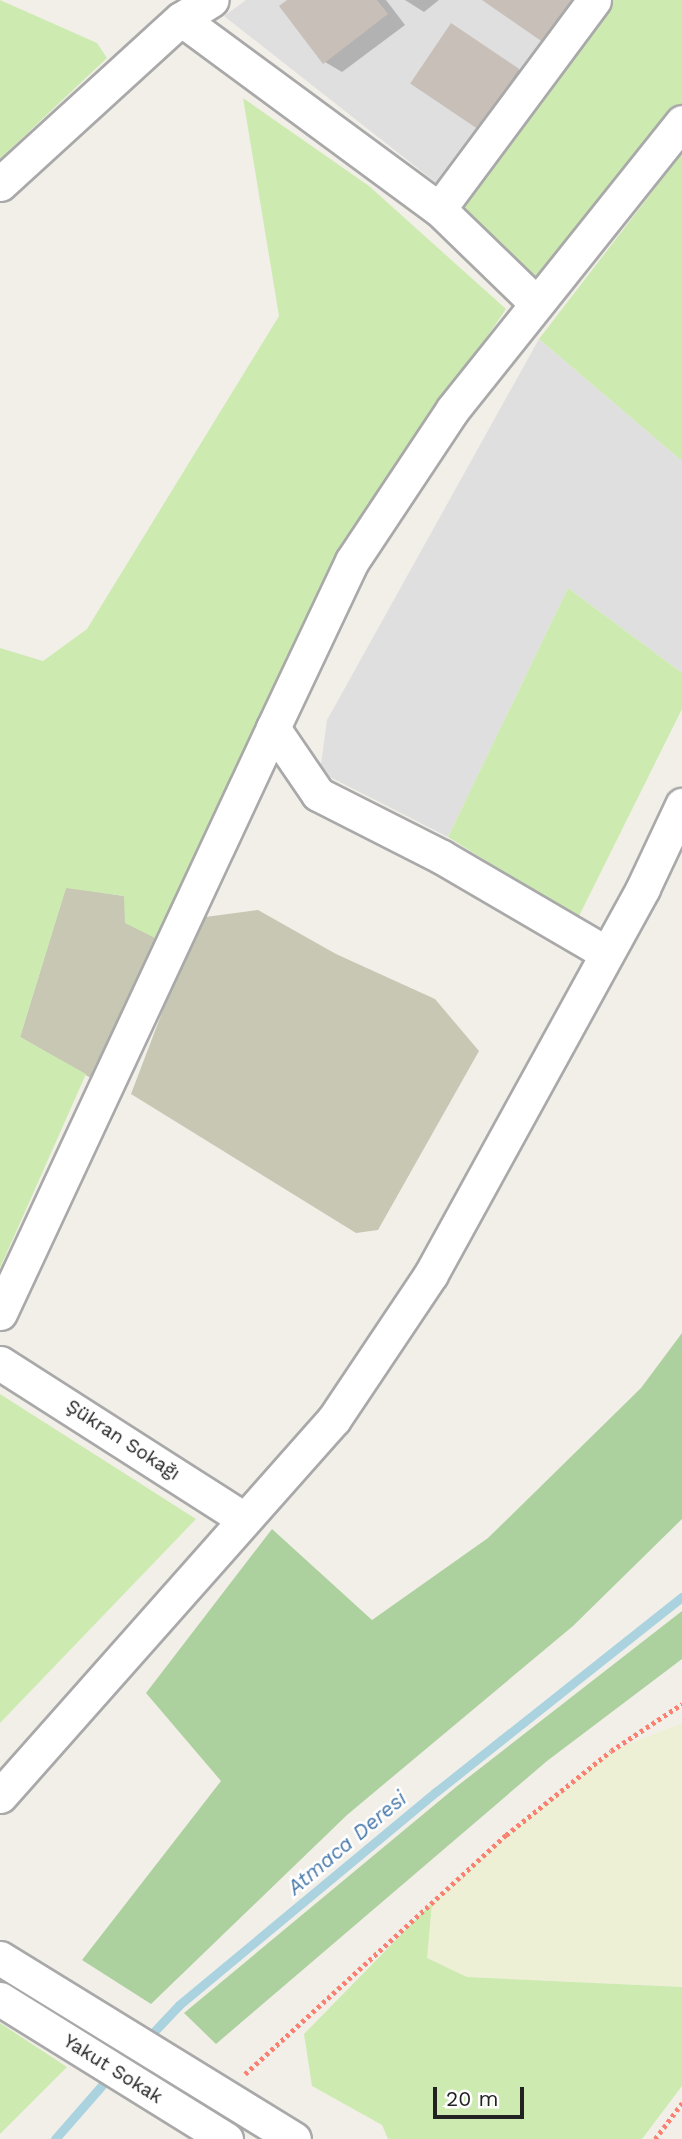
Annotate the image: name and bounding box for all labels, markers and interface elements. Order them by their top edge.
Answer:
street label: Şükran Sokağı [62,1395,184,1485]
water label: Atmaca Deresi [282,1786,412,1900]
street label: Yakut Sokak [59,2029,167,2109]
scale bar [437,2072,528,2116]
text: 20 m [446,2086,498,2111]

